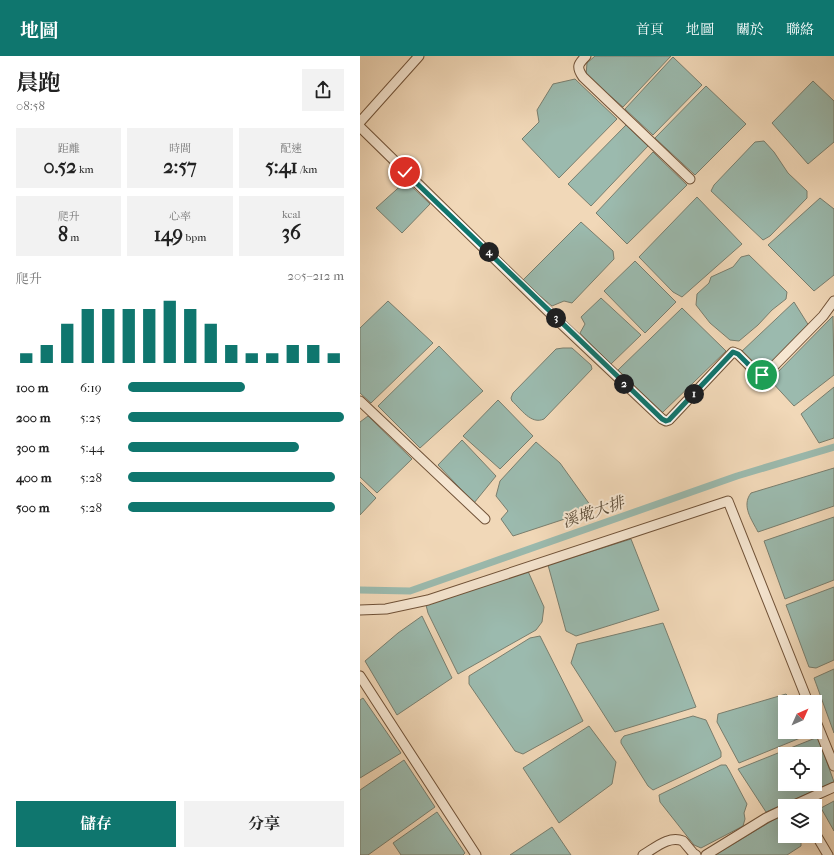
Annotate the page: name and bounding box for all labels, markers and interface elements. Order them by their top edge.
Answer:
text: 地圖 [20,20,58,42]
text: 首頁 [636,21,664,38]
text: 地圖 [686,21,714,38]
text: 關於 [736,21,764,38]
text: 聯絡 [786,21,814,38]
button: share [302,69,344,111]
text: 晨跑 [16,70,60,96]
text: 08:58 [16,98,45,113]
text: 距離 [58,142,80,155]
text: 時間 [169,142,191,155]
text: 配速 [280,142,302,155]
text: 0.52 [44,155,77,178]
text: 2:57 [163,155,197,178]
text: 5:41 [265,155,298,178]
pin [388,155,422,189]
icon: check [394,161,416,183]
text: km [77,163,94,176]
text: /km [298,163,317,176]
text: kcal [282,208,301,221]
text: 爬升 [58,210,80,223]
text: 心率 [169,210,191,223]
text: 36 [282,221,301,244]
text: 8 [58,223,68,246]
text: 149 [154,223,183,246]
text: m [68,231,79,244]
text: bpm [183,231,206,244]
pin: 4 [479,242,499,262]
text: 4 [486,245,492,258]
text: 205–212 m [287,268,344,283]
text: 爬升 [16,271,42,286]
pin: 3 [546,308,566,328]
text: 3 [554,311,558,324]
pin [745,358,779,392]
icon: arrive [751,364,773,386]
pin: 2 [614,374,634,394]
text: 2 [621,377,627,390]
text: 100 m [16,380,49,395]
text: 6:19 [80,380,102,395]
pin: 1 [684,384,704,404]
text: 1 [692,387,696,400]
text: 200 m [16,410,51,425]
text: 5:25 [80,410,101,425]
text: 300 m [16,440,49,455]
text: 5:44 [80,440,104,455]
text: 400 m [16,470,52,485]
text: 5:28 [80,470,102,485]
water label: 溪墘大排 [560,492,628,531]
text: 500 m [16,500,50,515]
text: 5:28 [80,500,102,515]
north arrow [778,695,822,739]
map controls [778,695,822,843]
button: locate [778,747,822,791]
button: layers [778,799,822,843]
button: 儲存 [16,801,176,847]
button: 分享 [184,801,344,847]

